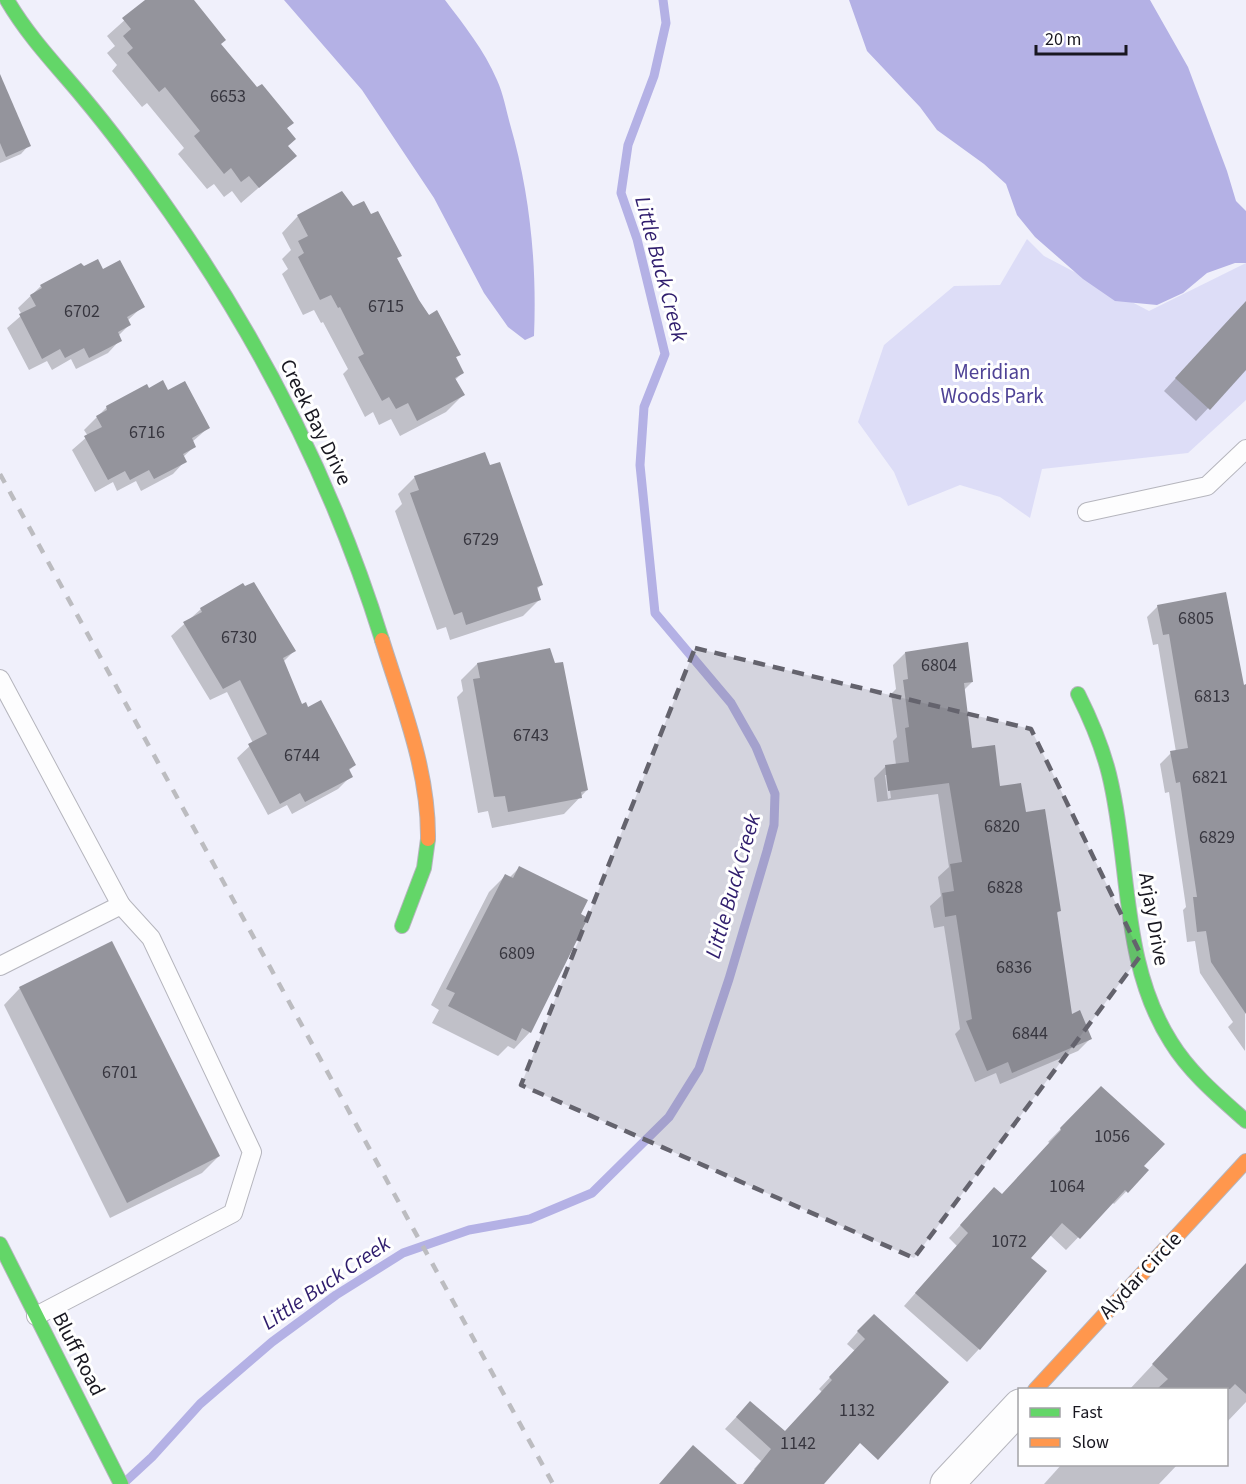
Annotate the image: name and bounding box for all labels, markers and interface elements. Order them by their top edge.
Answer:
scale bar [1036,18,1126,56]
text: 20 m [1045,27,1081,52]
house number: 6653 [210,84,246,109]
water label: Little Buck Creek [626,193,696,346]
house number: 6715 [368,294,404,319]
house number: 6702 [64,299,100,324]
street label: Creek Bay Drive [272,354,360,490]
park label: Meridian Woods Park [940,357,1044,411]
house number: 6716 [129,420,165,445]
house number: 6729 [463,527,499,552]
house number: 6805 [1178,606,1214,631]
house number: 6730 [221,625,257,650]
house number: 6804 [921,653,957,678]
house number: 6813 [1194,684,1230,709]
house number: 6743 [513,723,549,748]
house number: 6744 [284,743,320,768]
house number: 6821 [1192,765,1228,790]
water label: Little Buck Creek [697,809,769,962]
house number: 6820 [984,814,1020,839]
house number: 6829 [1199,825,1235,850]
street label: Arjay Drive [1131,870,1177,968]
house number: 6828 [987,875,1023,900]
house number: 6809 [499,941,535,966]
house number: 6836 [996,955,1032,980]
house number: 6844 [1012,1021,1048,1046]
house number: 6701 [102,1060,138,1085]
house number: 1056 [1094,1124,1130,1149]
house number: 1064 [1049,1174,1085,1199]
street label: Alydar Circle [1092,1225,1188,1325]
water label: Little Buck Creek [255,1228,397,1338]
house number: 1072 [991,1229,1027,1254]
street label: Bluff Road [45,1307,113,1401]
legend [1018,1388,1228,1466]
house number: 1132 [839,1398,875,1423]
text: Fast [1072,1400,1103,1425]
text: Slow [1072,1430,1109,1455]
house number: 1142 [780,1431,816,1456]

